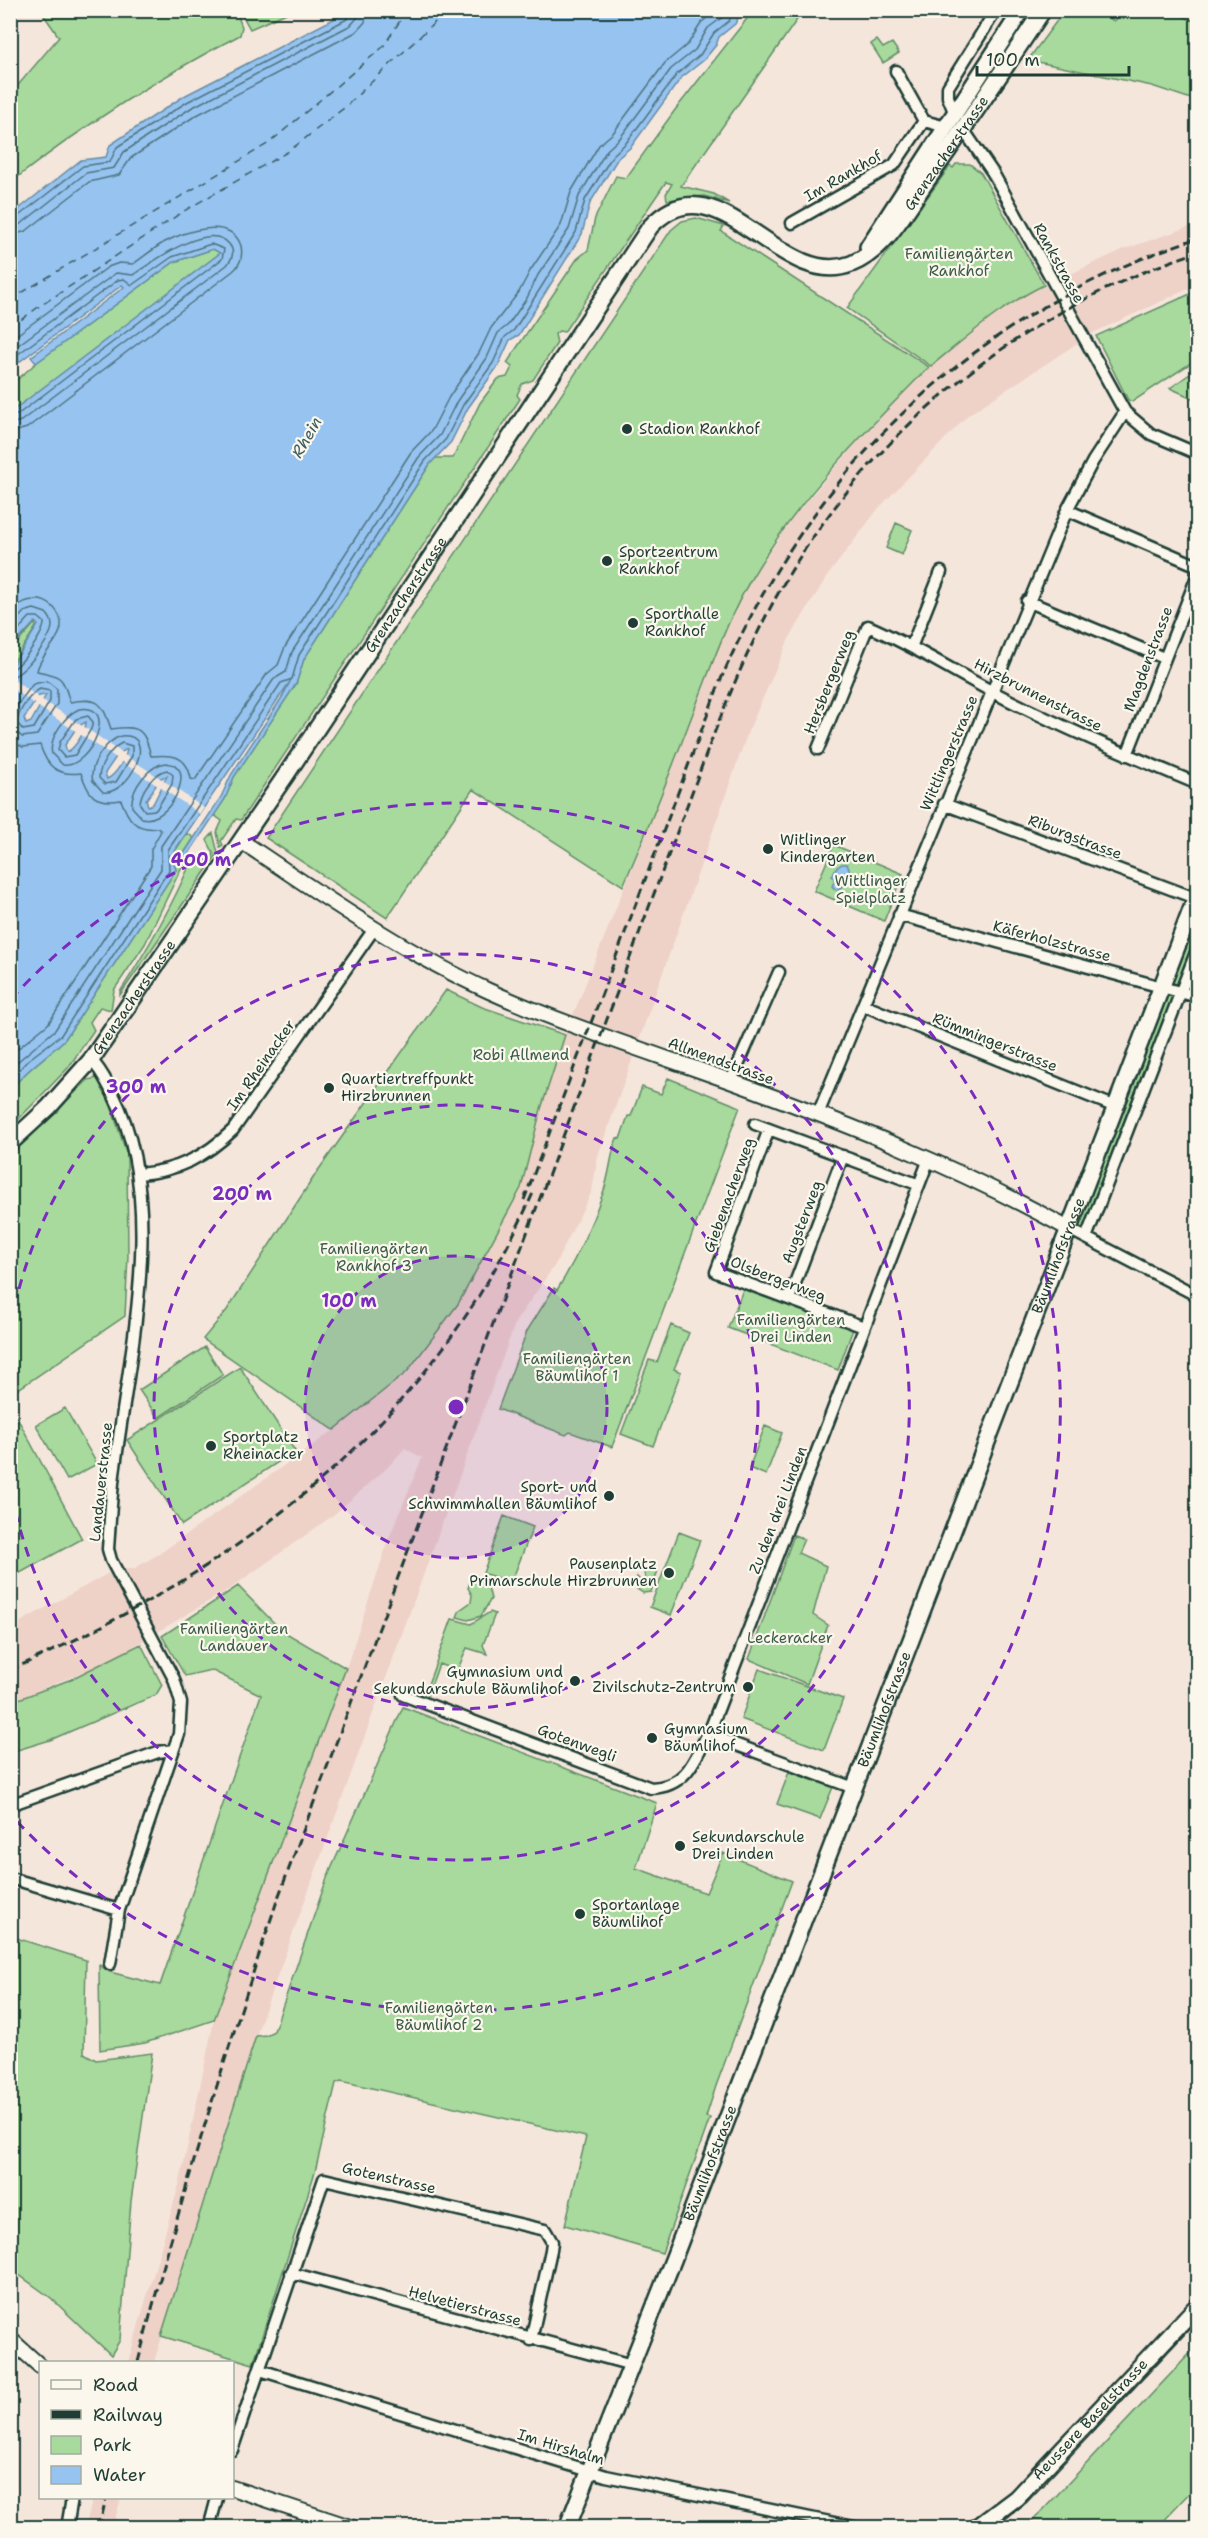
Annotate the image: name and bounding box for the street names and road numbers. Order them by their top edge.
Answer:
street label: Grenzacherstrasse [899,92,993,215]
street label: Im Rankhof [801,145,886,206]
street label: Rankstrasse [1029,219,1089,307]
street label: Grenzacherstrasse [360,533,452,657]
street label: Magdenstrasse [1119,604,1177,714]
street label: Hersbergerweg [799,627,859,737]
street label: Hirzbrunnenstrasse [970,654,1106,736]
street label: Wittlingerstrasse [916,692,982,814]
street label: Riburgstrasse [1025,810,1125,864]
street label: Käferholzstrasse [991,916,1113,966]
street label: Grenzacherstrasse [87,936,180,1059]
street label: Rümmingerstrasse [930,1008,1060,1076]
street label: Im Rheinacker [222,1016,300,1114]
street label: Allmendstrasse [665,1033,777,1089]
street label: Giebenacherweg [699,1135,759,1255]
street label: Augsterweg [777,1178,827,1266]
street label: Bäumlihofstrasse [1027,1195,1090,1317]
street label: Olsbergerweg [727,1252,829,1306]
street label: Landauerstrasse [85,1421,117,1543]
street label: Zu den drei Linden [744,1443,812,1577]
street label: Bäumlihofstrasse [853,1648,916,1770]
street label: Gotenwegli [535,1719,619,1767]
street label: Bäumlihofstrasse [679,2102,742,2224]
street label: Gotenstrasse [340,2158,438,2198]
street label: Helvetierstrasse [406,2281,524,2331]
street label: Aeussere Baselstrasse [1028,2354,1152,2485]
street label: Im Hirshalm [515,2424,607,2470]

